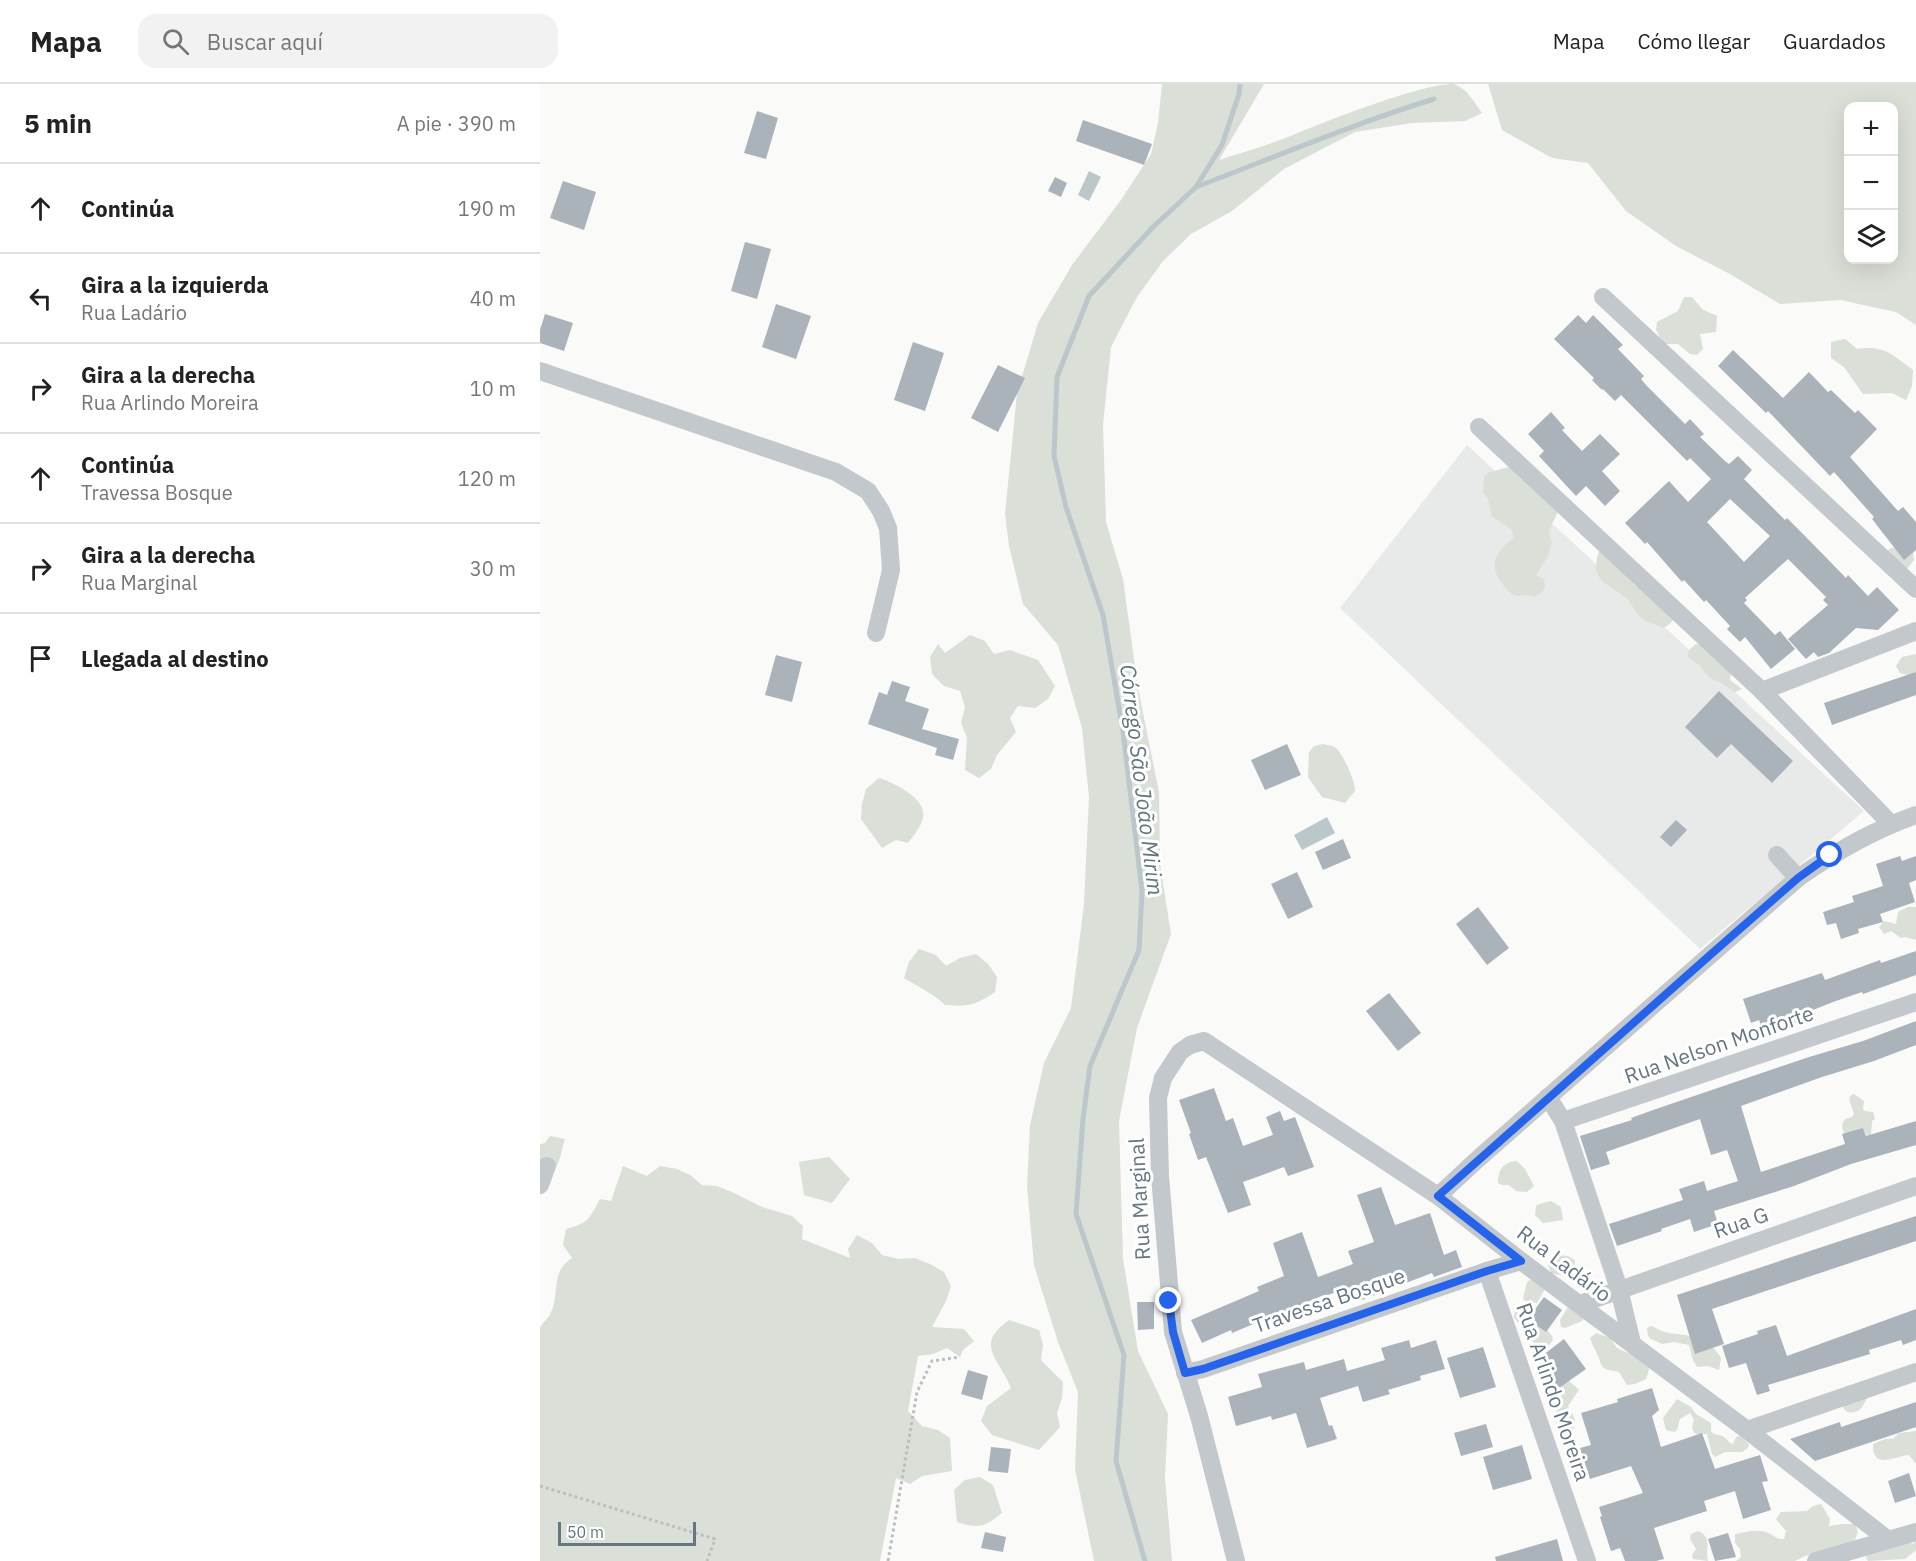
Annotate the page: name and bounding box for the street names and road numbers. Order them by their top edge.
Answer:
street label: Rua Nelson Monforte [1620,999,1817,1090]
street label: Rua Marginal [1122,1137,1156,1261]
street label: Rua G [1710,1200,1772,1244]
street label: Rua Ladário [1512,1219,1618,1308]
street label: Travessa Bosque [1249,1261,1409,1339]
street label: Rua Arlindo Moreira [1510,1299,1598,1484]

